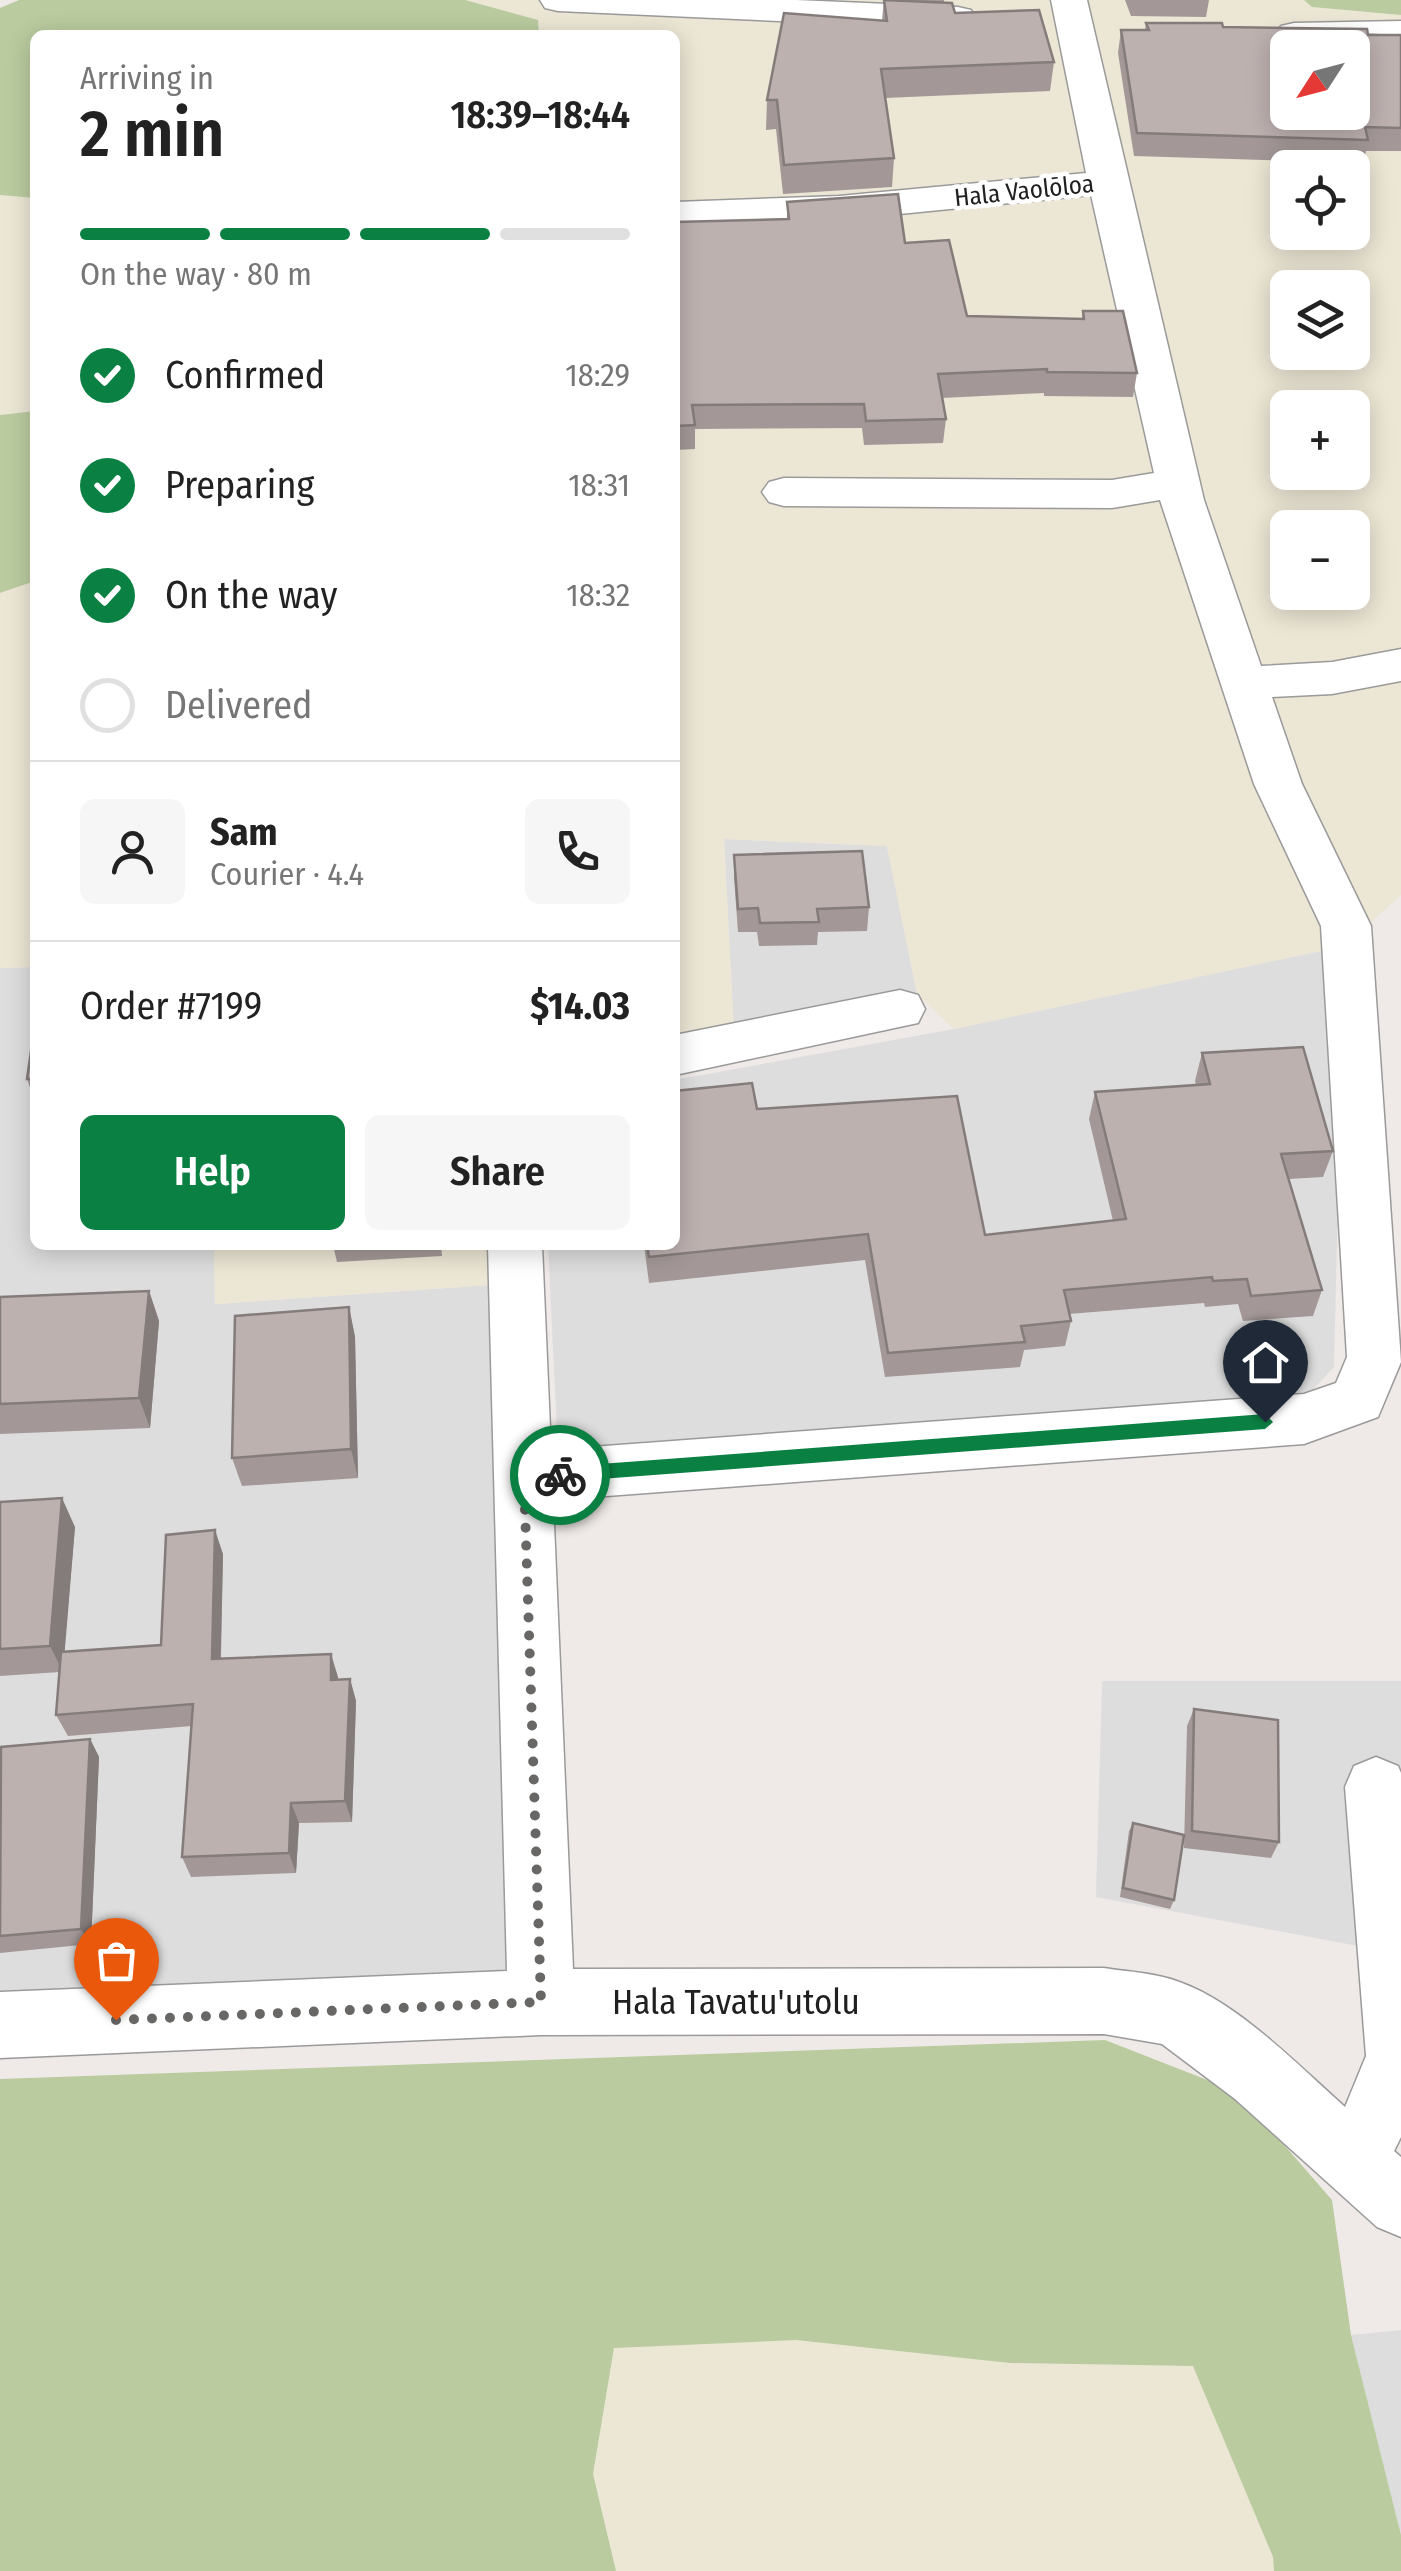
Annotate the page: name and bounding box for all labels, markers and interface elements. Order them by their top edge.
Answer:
north arrow [1270,30,1370,130]
map controls [1270,30,1370,610]
text: Arriving in [80,59,214,97]
text: 18:39–18:44 [450,92,630,138]
text: 2 min [80,95,224,173]
button: locate [1270,150,1370,250]
street label: Hala Vaolōloa [953,169,1095,213]
text: On the way · 80 m [80,255,312,293]
button: layers [1270,270,1370,370]
icon: check [80,348,135,403]
text: Confirmed [165,352,325,398]
text: 18:29 [565,356,630,394]
button: + [1270,390,1370,490]
icon: check [80,458,135,513]
text: Preparing [165,462,314,508]
text: 18:31 [568,466,630,504]
button: − [1270,510,1370,610]
icon: check [80,568,135,623]
text: On the way [165,572,337,618]
text: 18:32 [566,576,630,614]
text: Delivered [165,682,312,728]
button: person [80,799,185,904]
button: phone [525,799,630,904]
text: Sam [210,809,278,855]
text: Courier · 4.4 [210,855,364,893]
text: Order #7199 [80,983,262,1029]
text: $14.03 [530,983,630,1029]
button: Help [80,1115,345,1230]
button: Share [365,1115,630,1230]
pin [1223,1320,1308,1423]
icon: home [1238,1335,1293,1390]
courier [510,1425,610,1525]
icon: bike [533,1448,588,1503]
pin [74,1918,159,2021]
icon: bag [89,1933,144,1988]
street label: Hala Tavatu'utolu [612,1981,860,2023]

